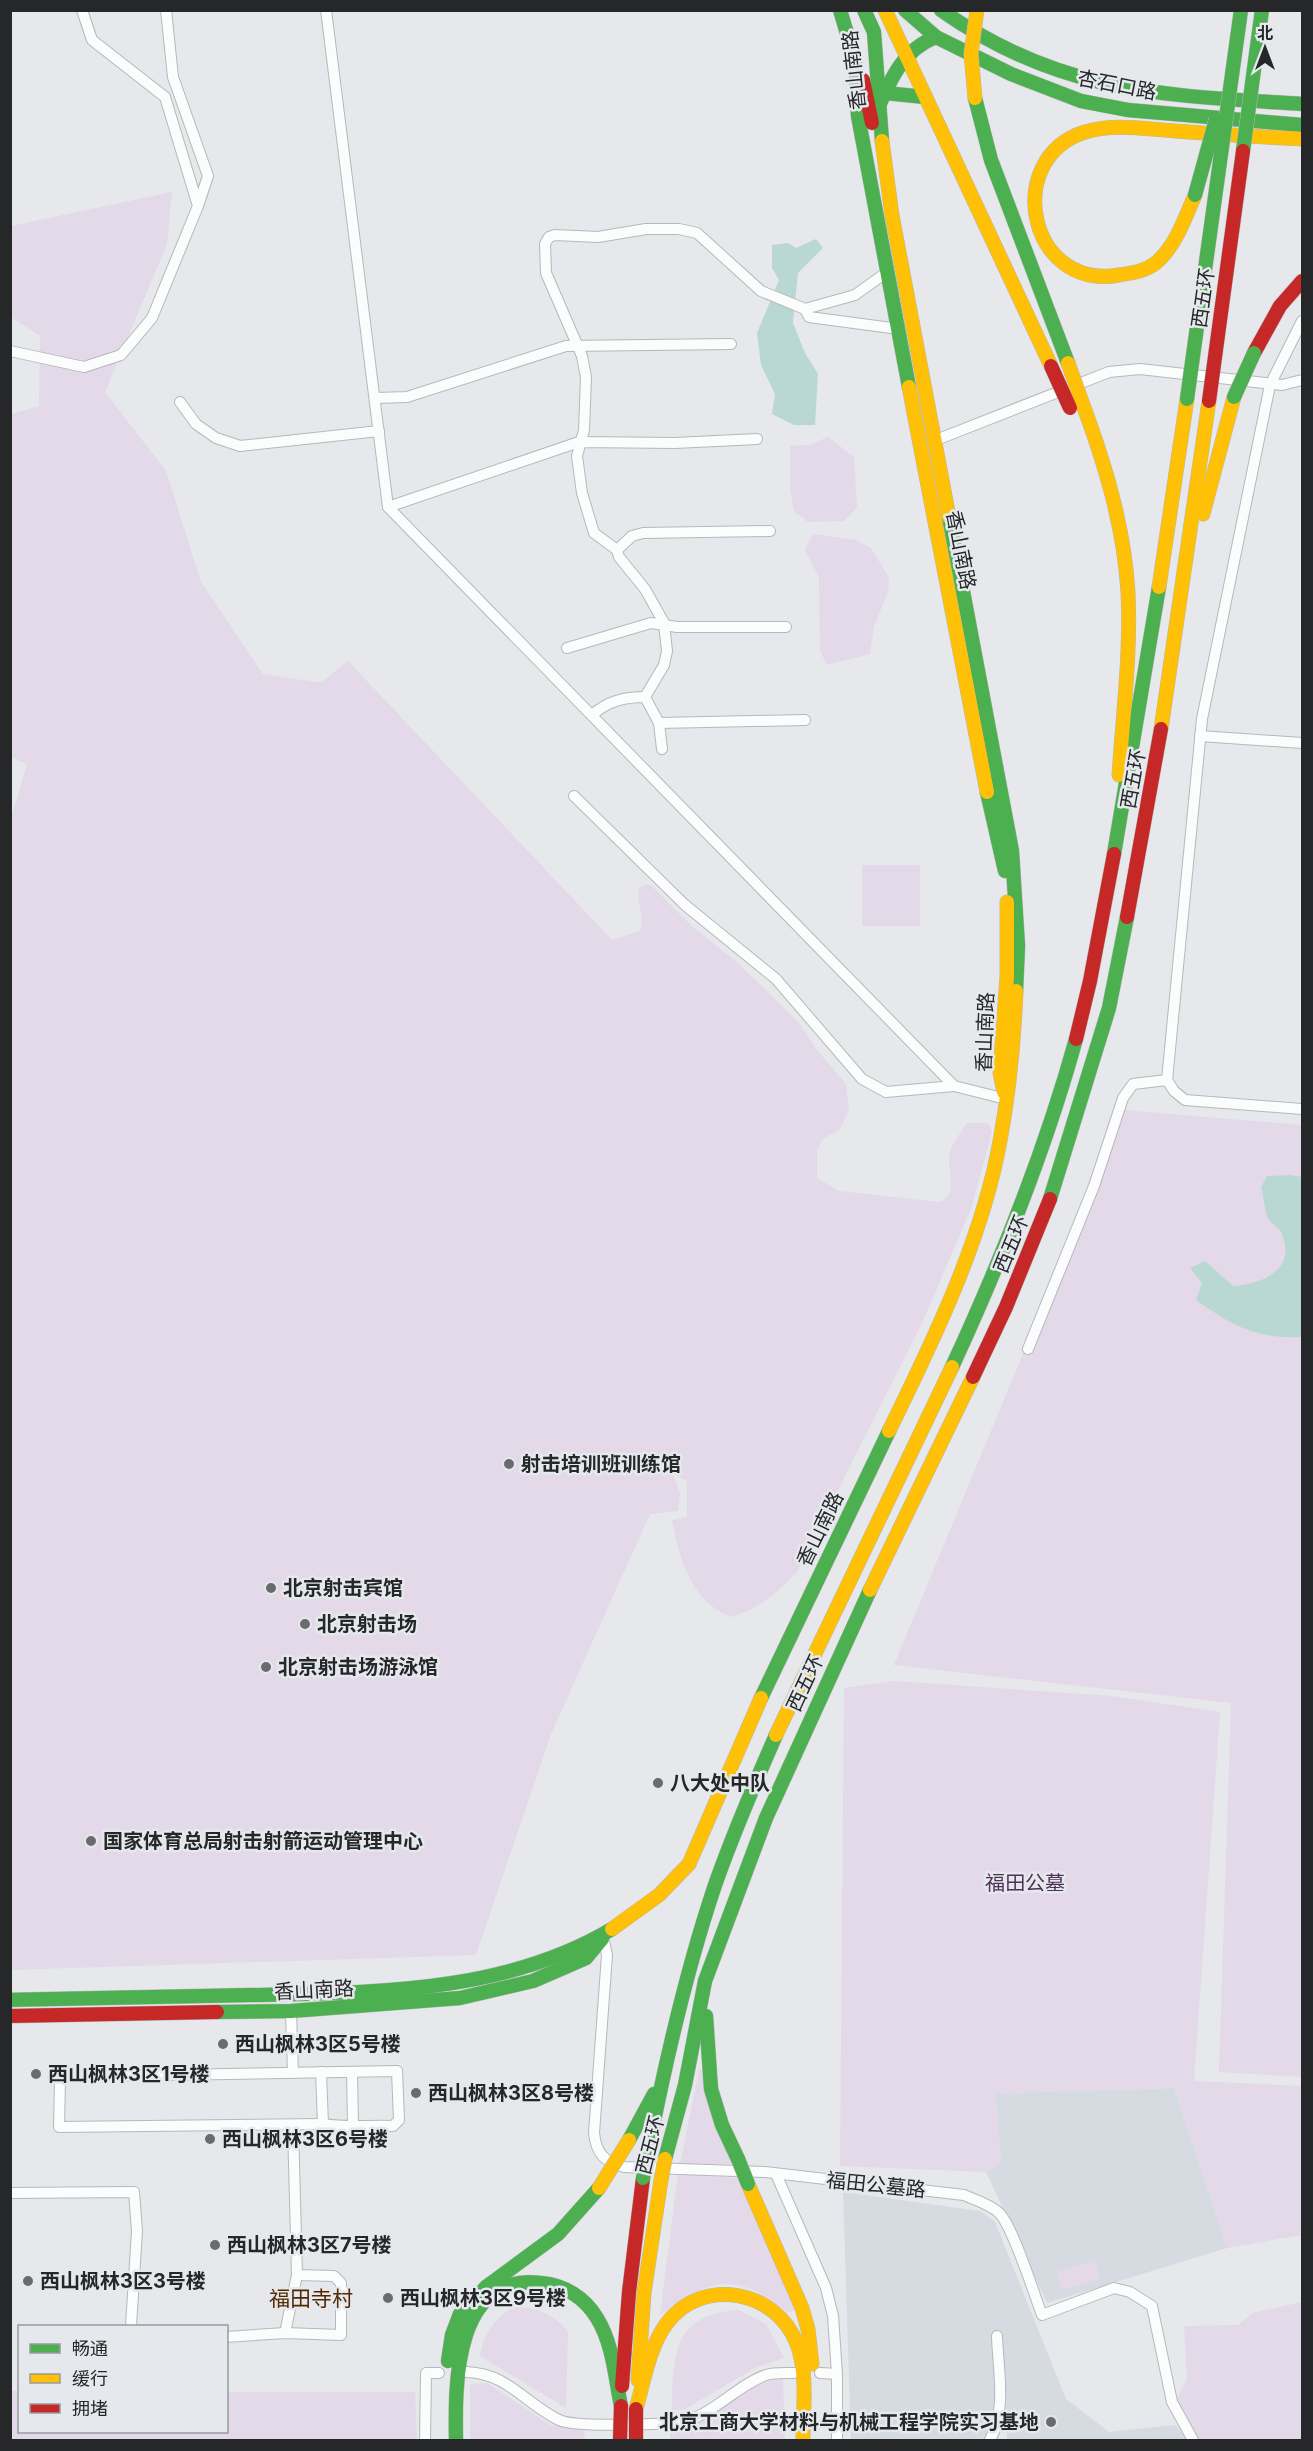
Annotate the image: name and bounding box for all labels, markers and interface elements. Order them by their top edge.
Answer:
north arrow [1235,18,1295,78]
text: 北 [1257,23,1273,43]
street label: 香山南路 [838,29,870,111]
street label: 杏石口路 [1075,66,1159,104]
street label: 西五环 [1187,267,1219,329]
street label: 香山南路 [942,508,980,592]
street label: 西五环 [1116,747,1150,811]
street label: 香山南路 [972,992,998,1072]
street label: 西五环 [989,1212,1033,1276]
place label: 射击培训班训练馆 [521,1452,681,1476]
marker: 射击培训班训练馆 [502,1457,516,1471]
street label: 香山南路 [792,1488,848,1570]
place label: 北京射击宾馆 [283,1576,403,1600]
marker: 北京射击宾馆 [264,1581,278,1595]
place label: 北京射击场 [317,1612,417,1636]
marker: 北京射击场 [298,1617,312,1631]
street label: 西五环 [781,1651,829,1715]
place label: 北京射击场游泳馆 [278,1655,438,1679]
marker: 北京射击场游泳馆 [259,1660,273,1674]
place label: 八大处中队 [670,1771,770,1795]
marker: 八大处中队 [651,1776,665,1790]
place label: 国家体育总局射击射箭运动管理中心 [103,1829,423,1853]
marker: 国家体育总局射击射箭运动管理中心 [84,1834,98,1848]
park label: 福田公墓 [985,1871,1065,1895]
street label: 香山南路 [273,1976,355,2004]
place label: 西山枫林3区5号楼 [235,2032,401,2056]
marker: 西山枫林3区5号楼 [216,2037,230,2051]
place label: 西山枫林3区1号楼 [48,2062,210,2086]
marker: 西山枫林3区1号楼 [29,2067,43,2081]
place label: 西山枫林3区8号楼 [428,2081,594,2105]
marker: 西山枫林3区8号楼 [409,2086,423,2100]
street label: 西五环 [631,2113,669,2177]
place label: 西山枫林3区6号楼 [222,2127,388,2151]
marker: 西山枫林3区6号楼 [203,2132,217,2146]
street label: 福田公墓路 [825,2168,927,2202]
place label: 西山枫林3区7号楼 [227,2233,392,2257]
marker: 西山枫林3区7号楼 [208,2238,222,2252]
place label: 西山枫林3区3号楼 [40,2269,206,2293]
marker: 西山枫林3区3号楼 [21,2274,35,2288]
district label: 福田寺村 [269,2286,353,2311]
place label: 西山枫林3区9号楼 [400,2286,566,2310]
marker: 西山枫林3区9号楼 [381,2291,395,2305]
legend [18,2325,228,2433]
text: 畅通 [72,2338,108,2359]
text: 缓行 [72,2368,108,2389]
text: 拥堵 [72,2398,108,2419]
place label: 北京工商大学材料与机械工程学院实习基地 [659,2410,1039,2434]
marker: 北京工商大学材料与机械工程学院实习基地 [1044,2415,1058,2429]

